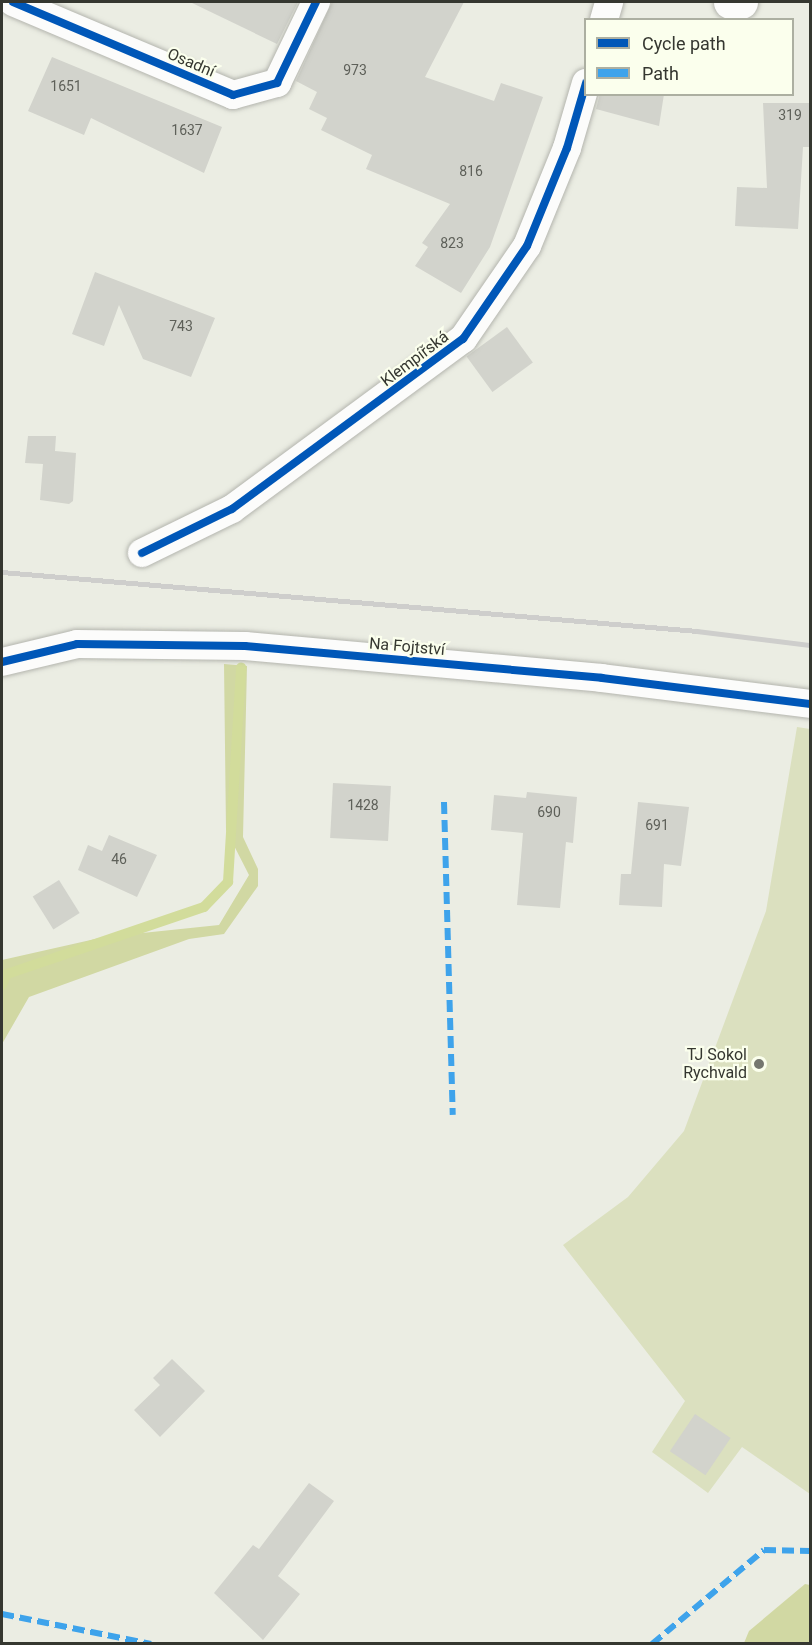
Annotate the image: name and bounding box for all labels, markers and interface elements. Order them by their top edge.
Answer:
legend [584,18,794,96]
text: Cycle path [642,33,726,54]
street label: Osadní [164,44,218,82]
house number: 973 [343,62,367,78]
text: Path [642,63,679,84]
house number: 1651 [50,78,82,94]
house number: 319 [778,107,802,123]
house number: 1637 [171,122,203,138]
house number: 816 [459,163,483,179]
house number: 823 [440,235,464,251]
house number: 743 [169,318,193,334]
street label: Klempířská [377,327,453,391]
street label: Na Fojtství [368,634,446,660]
house number: 1428 [347,797,379,813]
house number: 690 [537,804,561,820]
house number: 691 [645,817,669,833]
house number: 46 [111,851,127,867]
place label: TJ Sokol Rychvald [683,1045,747,1083]
marker: TJ Sokol Rychvald [752,1057,766,1071]

